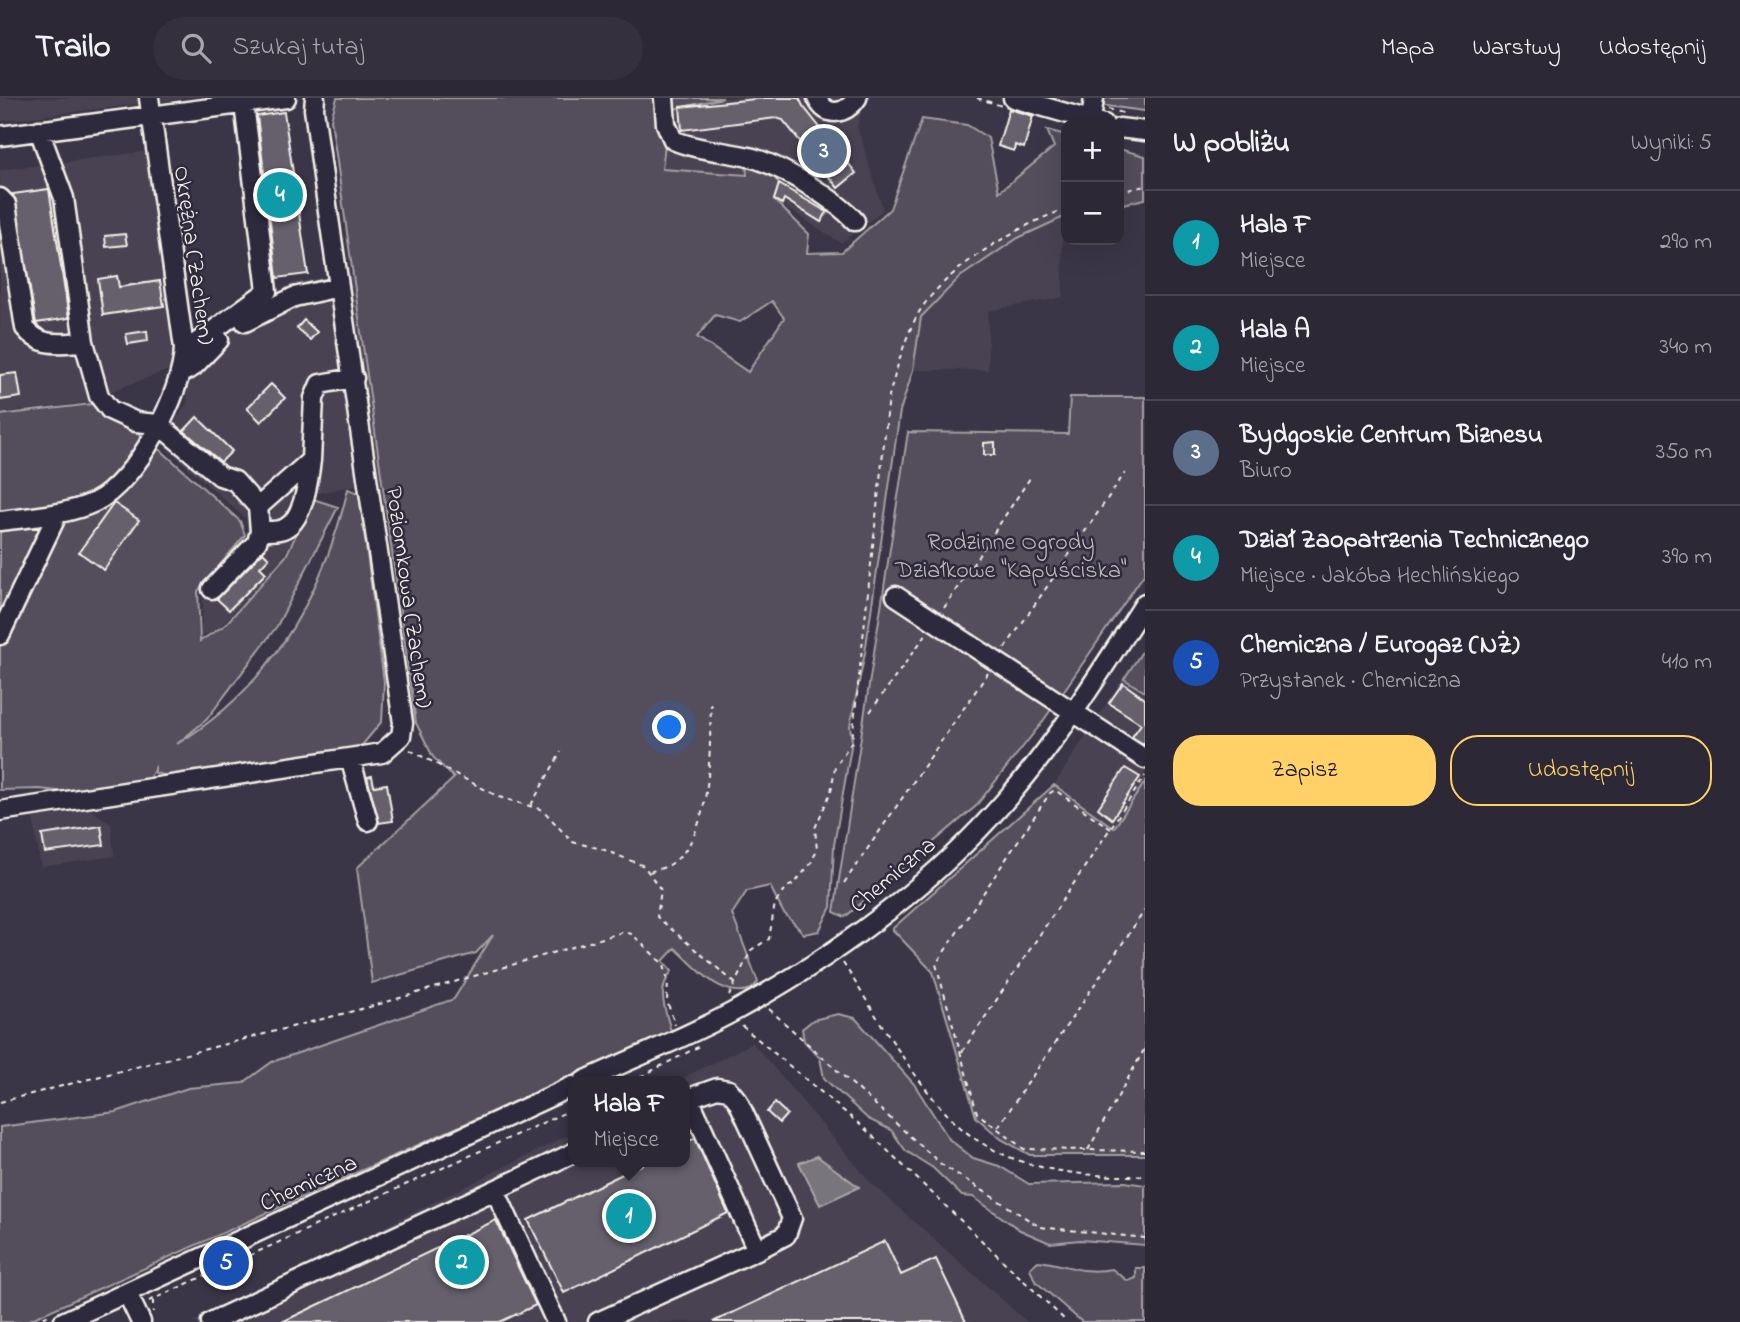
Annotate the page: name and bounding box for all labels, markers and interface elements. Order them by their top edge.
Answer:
search box [153,17,643,80]
text: Trailo [35,24,111,72]
icon: search [177,29,215,67]
text: Szukaj tutaj [233,29,364,67]
text: Mapa [1381,31,1434,66]
text: Warstwy [1472,31,1561,66]
text: Udostępnij [1599,31,1705,66]
map controls [1061,119,1124,245]
button: + [1061,119,1124,182]
text: W pobliżu [1173,122,1290,166]
pin: 3 [801,125,847,177]
text: Wyniki: 5 [1631,127,1712,160]
street label: Okrężna (Zachem) [163,164,222,347]
pin: 4 [257,169,303,221]
button: − [1061,182,1124,245]
text: Hala F [1240,207,1311,245]
text: 1 [1192,226,1200,259]
text: 290 m [1660,226,1712,259]
text: Miejsce [1240,245,1305,278]
text: Hala A [1240,312,1310,350]
text: 2 [1190,331,1202,364]
text: 340 m [1659,331,1712,364]
text: Miejsce [1240,350,1305,383]
text: Bydgoskie Centrum Biznesu [1240,417,1543,455]
text: 3 [1191,436,1201,469]
text: 350 m [1656,436,1712,469]
text: Biuro [1240,455,1292,488]
street label: Poziomkowa (Zachem) [375,484,440,710]
text: Dział Zaopatrzenia Technicznego [1240,522,1589,560]
park label: Rodzinne Ogrody Działkowe "Kapuściska" [894,526,1127,589]
text: 4 [1191,541,1201,574]
text: 390 m [1662,541,1712,574]
text: Miejsce · Jakóba Hechlińskiego [1240,560,1520,593]
text: Chemiczna / Eurogaz (NŻ) [1240,627,1520,665]
text: 5 [1189,646,1203,679]
text: 410 m [1662,646,1712,679]
text: Przystanek · Chemiczna [1240,665,1461,698]
your location [652,710,686,744]
button: Zapisz [1173,735,1436,806]
button: Udostępnij [1450,735,1712,806]
street label: Chemiczna [843,829,945,923]
popup [568,1076,690,1167]
text: Hala F [594,1086,664,1124]
text: Miejsce [594,1124,659,1157]
street label: Chemiczna [255,1146,363,1222]
pin: 1 [606,1190,652,1242]
pin: 2 [439,1236,485,1288]
pin: 5 [203,1237,249,1289]

